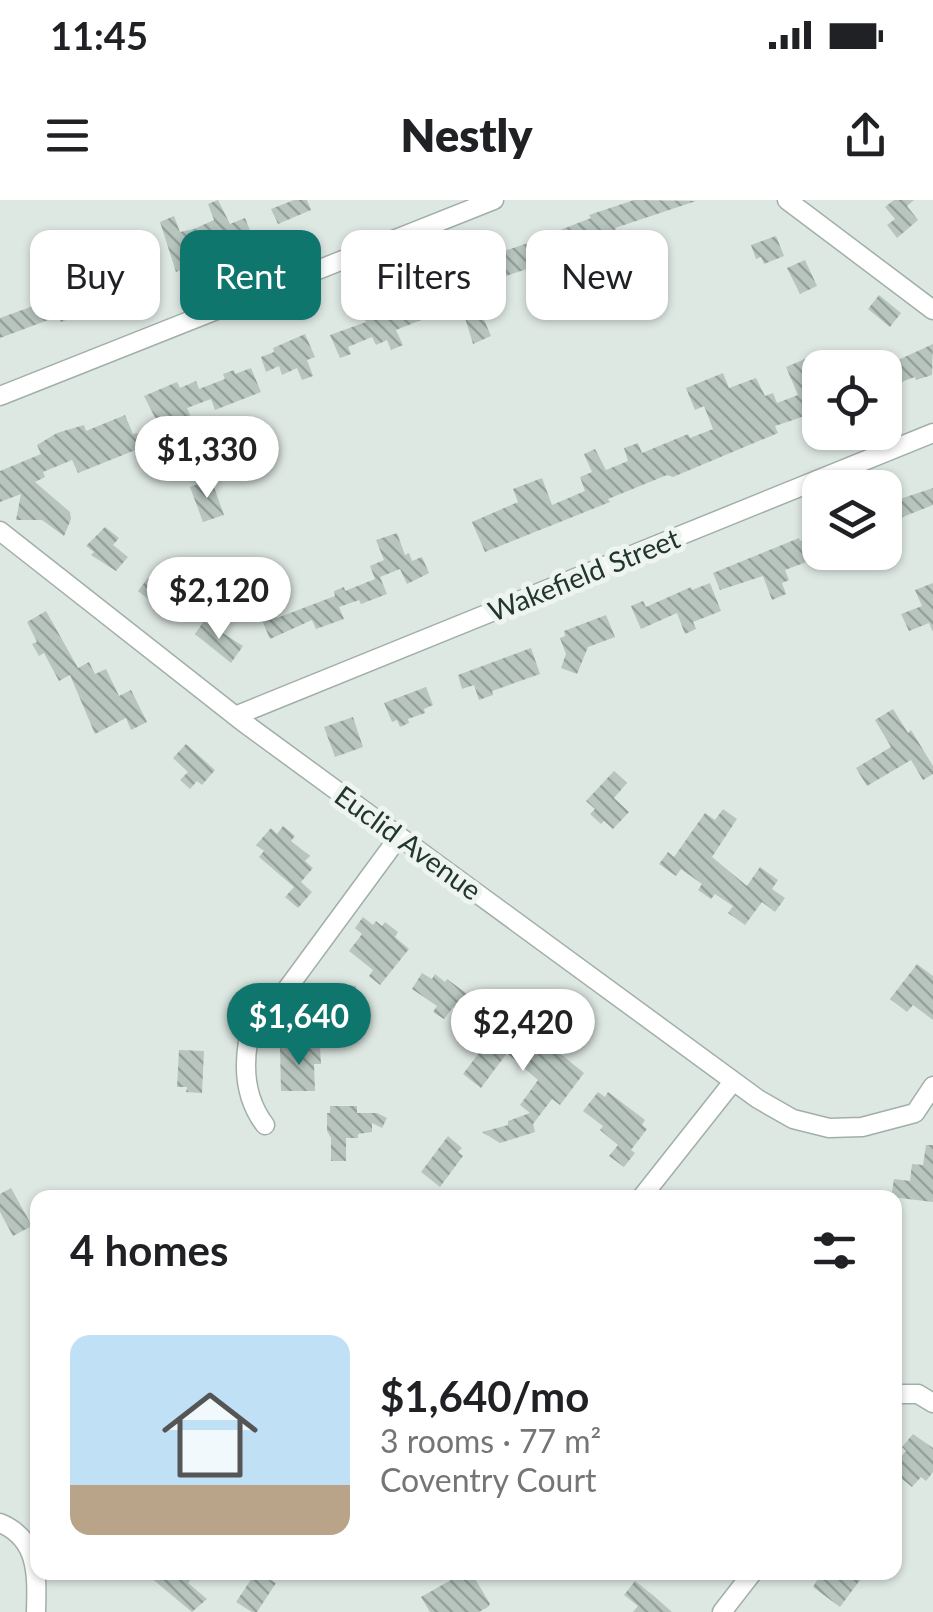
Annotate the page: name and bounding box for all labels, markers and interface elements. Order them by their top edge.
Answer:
text: 11:45 [50,12,148,58]
icon: menu [40,108,95,163]
text: Nestly [401,108,532,162]
icon: share [838,108,893,163]
chip: Buy [30,230,160,320]
chip: Rent [180,230,321,320]
chip: Filters [341,230,506,320]
chip: New [526,230,668,320]
map controls [802,350,902,570]
button: locate [802,350,902,450]
pin: $1,330 [126,416,288,501]
text: $1,330 [157,429,257,468]
button: layers [802,470,902,570]
street label: Wakefield Street [483,520,684,628]
pin: $2,120 [138,557,300,642]
text: $2,120 [169,570,269,609]
street label: Euclid Avenue [329,778,488,907]
pin: $1,640 [218,983,380,1068]
pin: $2,420 [442,989,604,1074]
text: $1,640 [249,996,349,1035]
text: $2,420 [473,1002,573,1041]
icon: filters [807,1223,862,1278]
text: 4 homes [70,1225,228,1275]
text: $1,640/mo [380,1371,589,1421]
icon: home [150,1375,270,1495]
text: 3 rooms · 77 m² [380,1421,601,1460]
text: Coventry Court [380,1460,597,1499]

